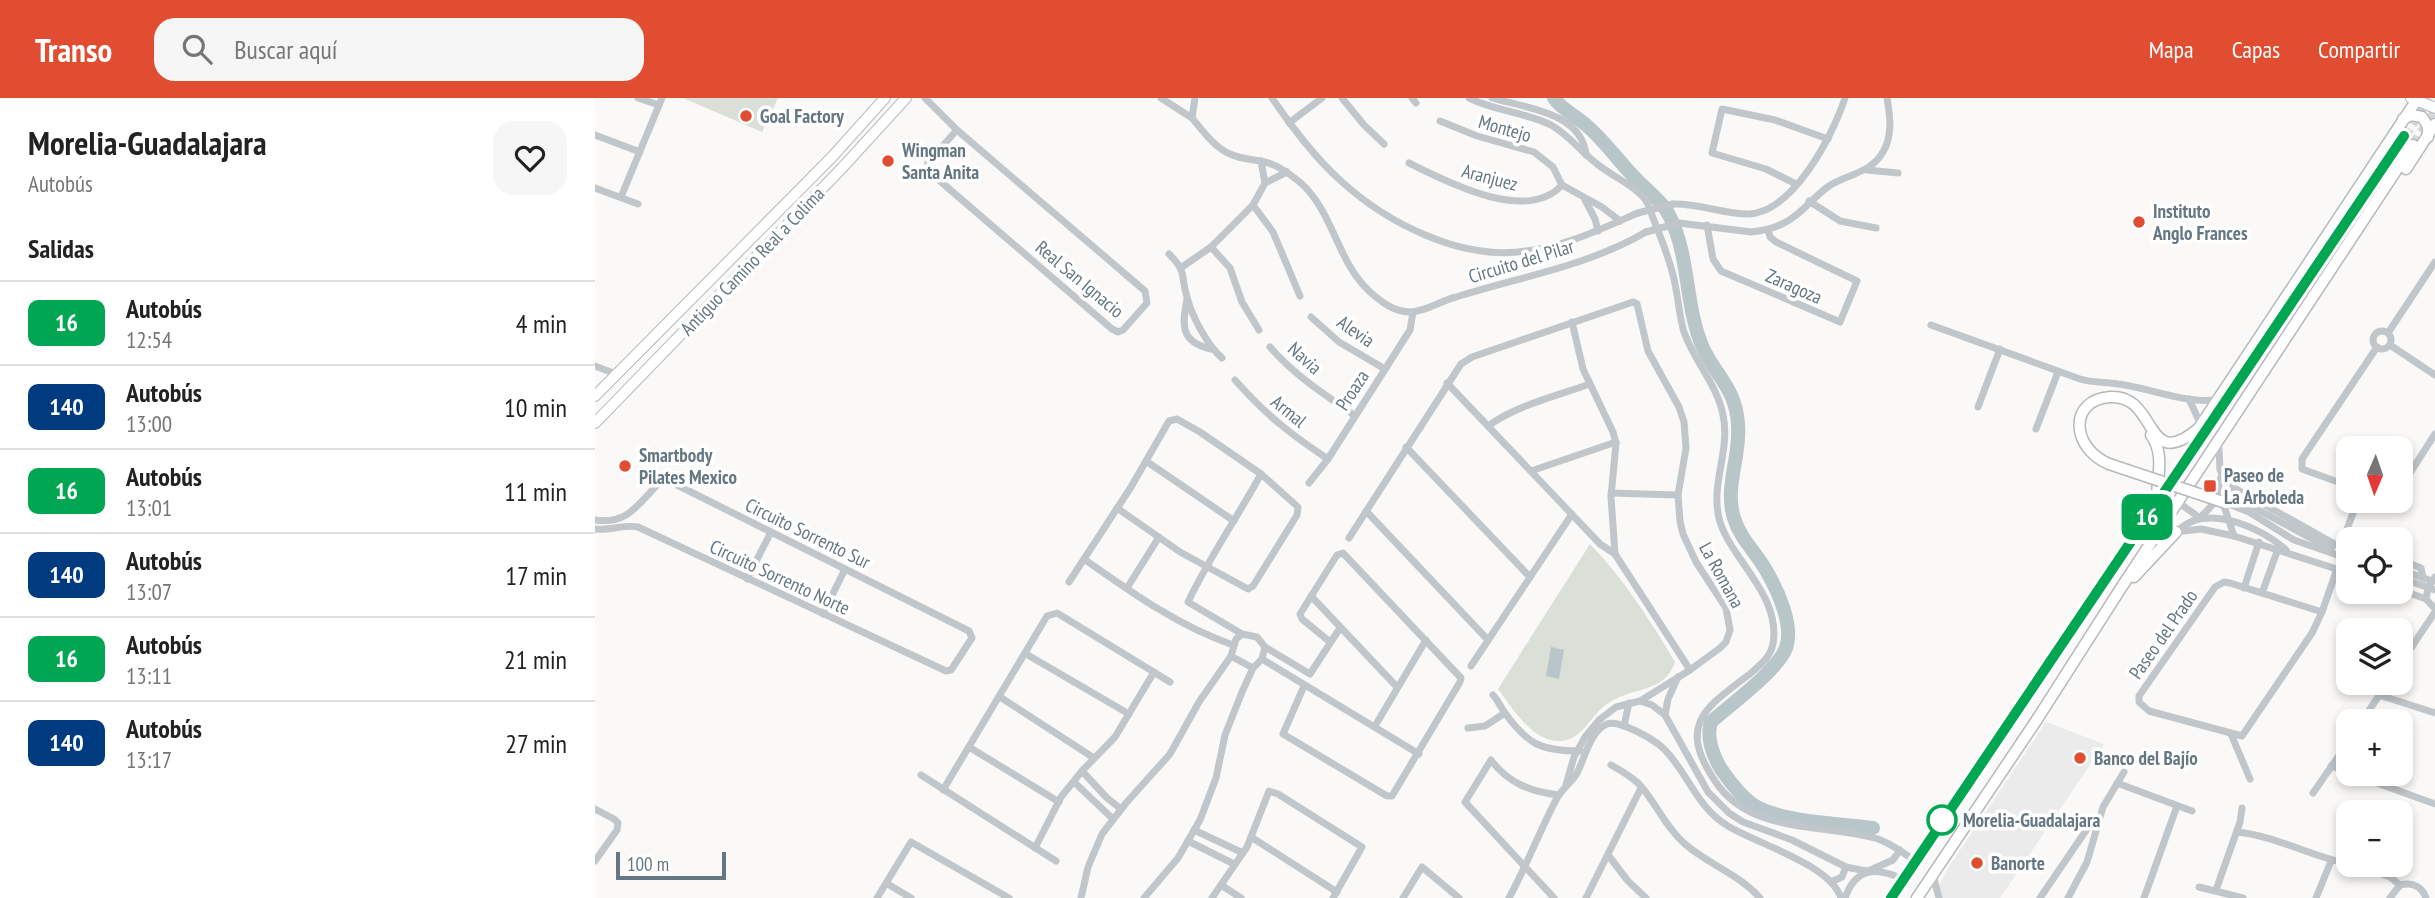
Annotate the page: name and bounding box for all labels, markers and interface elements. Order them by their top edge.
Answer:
search box [154,18,644,81]
text: Transo [35,28,112,71]
icon: search [178,30,216,68]
text: Buscar aquí [234,33,337,66]
text: Mapa [2149,34,2194,65]
text: Capas [2232,34,2280,65]
text: Compartir [2318,34,2400,65]
place label: Goal Factory [760,104,844,128]
marker: Goal Factory [738,108,754,124]
street label: Montejo [1476,109,1534,147]
text: Morelia-Guadalajara [28,121,267,164]
button: heart [493,121,567,195]
place label: Wingman Santa Anita [901,138,979,184]
marker: Wingman Santa Anita [880,153,896,169]
street label: Aranjuez [1459,158,1521,196]
text: Autobús [28,169,93,198]
street label: Antiguo Camino Real a Colima [675,182,829,340]
place label: Instituto Anglo Frances [2152,199,2248,245]
marker: Instituto Anglo Frances [2131,214,2147,230]
text: Salidas [28,232,94,265]
street label: Circuito del Pilar [1465,233,1577,288]
street label: Real San Ignacio [1031,235,1129,323]
street label: Zaragoza [1762,263,1826,309]
text: Autobús [126,292,202,325]
text: 16 [55,307,78,338]
text: 4 min [516,307,567,340]
street label: Alevia [1333,310,1379,352]
text: 12:54 [126,325,172,354]
street label: Navia [1283,337,1327,379]
street label: Proaza [1330,365,1374,415]
text: Autobús [126,376,202,409]
street label: Armal [1266,390,1312,433]
text: 140 [49,391,84,422]
text: 10 min [504,391,567,424]
text: 13:00 [126,409,172,438]
north arrow [2336,436,2413,513]
map controls [2336,436,2413,877]
place label: Smartbody Pilates Mexico [639,443,737,489]
marker: Smartbody Pilates Mexico [617,458,633,474]
text: Autobús [126,460,202,493]
place label: Paseo de La Arboleda [2224,463,2304,509]
text: 16 [55,475,78,506]
text: 11 min [504,475,567,508]
marker: Paseo de La Arboleda [2202,478,2218,494]
street label: Circuito Sorrento Sur [741,492,875,574]
text: 13:01 [126,493,172,522]
line badge: 16 [2115,494,2179,540]
text: 16 [2136,501,2158,532]
button: locate [2336,527,2413,604]
street label: Circuito Sorrento Norte [706,534,854,620]
street label: La Romana [1694,538,1750,612]
text: Autobús [126,544,202,577]
text: 140 [49,559,84,590]
text: 17 min [505,559,567,592]
text: 13:07 [126,577,172,606]
street label: Paseo del Prado [2123,585,2203,683]
button: layers [2336,618,2413,695]
text: Autobús [126,628,202,661]
text: 16 [55,643,78,674]
text: 21 min [504,643,567,676]
text: 13:11 [126,661,172,690]
button: + [2336,709,2413,786]
text: Autobús [126,712,202,745]
text: 140 [49,727,84,758]
text: 27 min [505,727,567,760]
text: 13:17 [126,745,172,774]
place label: Banco del Bajío [2094,746,2198,770]
marker: Banco del Bajío [2072,750,2088,766]
button: − [2336,800,2413,877]
marker: Morelia-Guadalajara [1927,805,1957,835]
place label: Morelia-Guadalajara [1963,808,2100,832]
scale bar [616,849,726,881]
place label: Banorte [1991,851,2045,875]
text: 100 m [627,852,669,876]
marker: Banorte [1969,855,1985,871]

